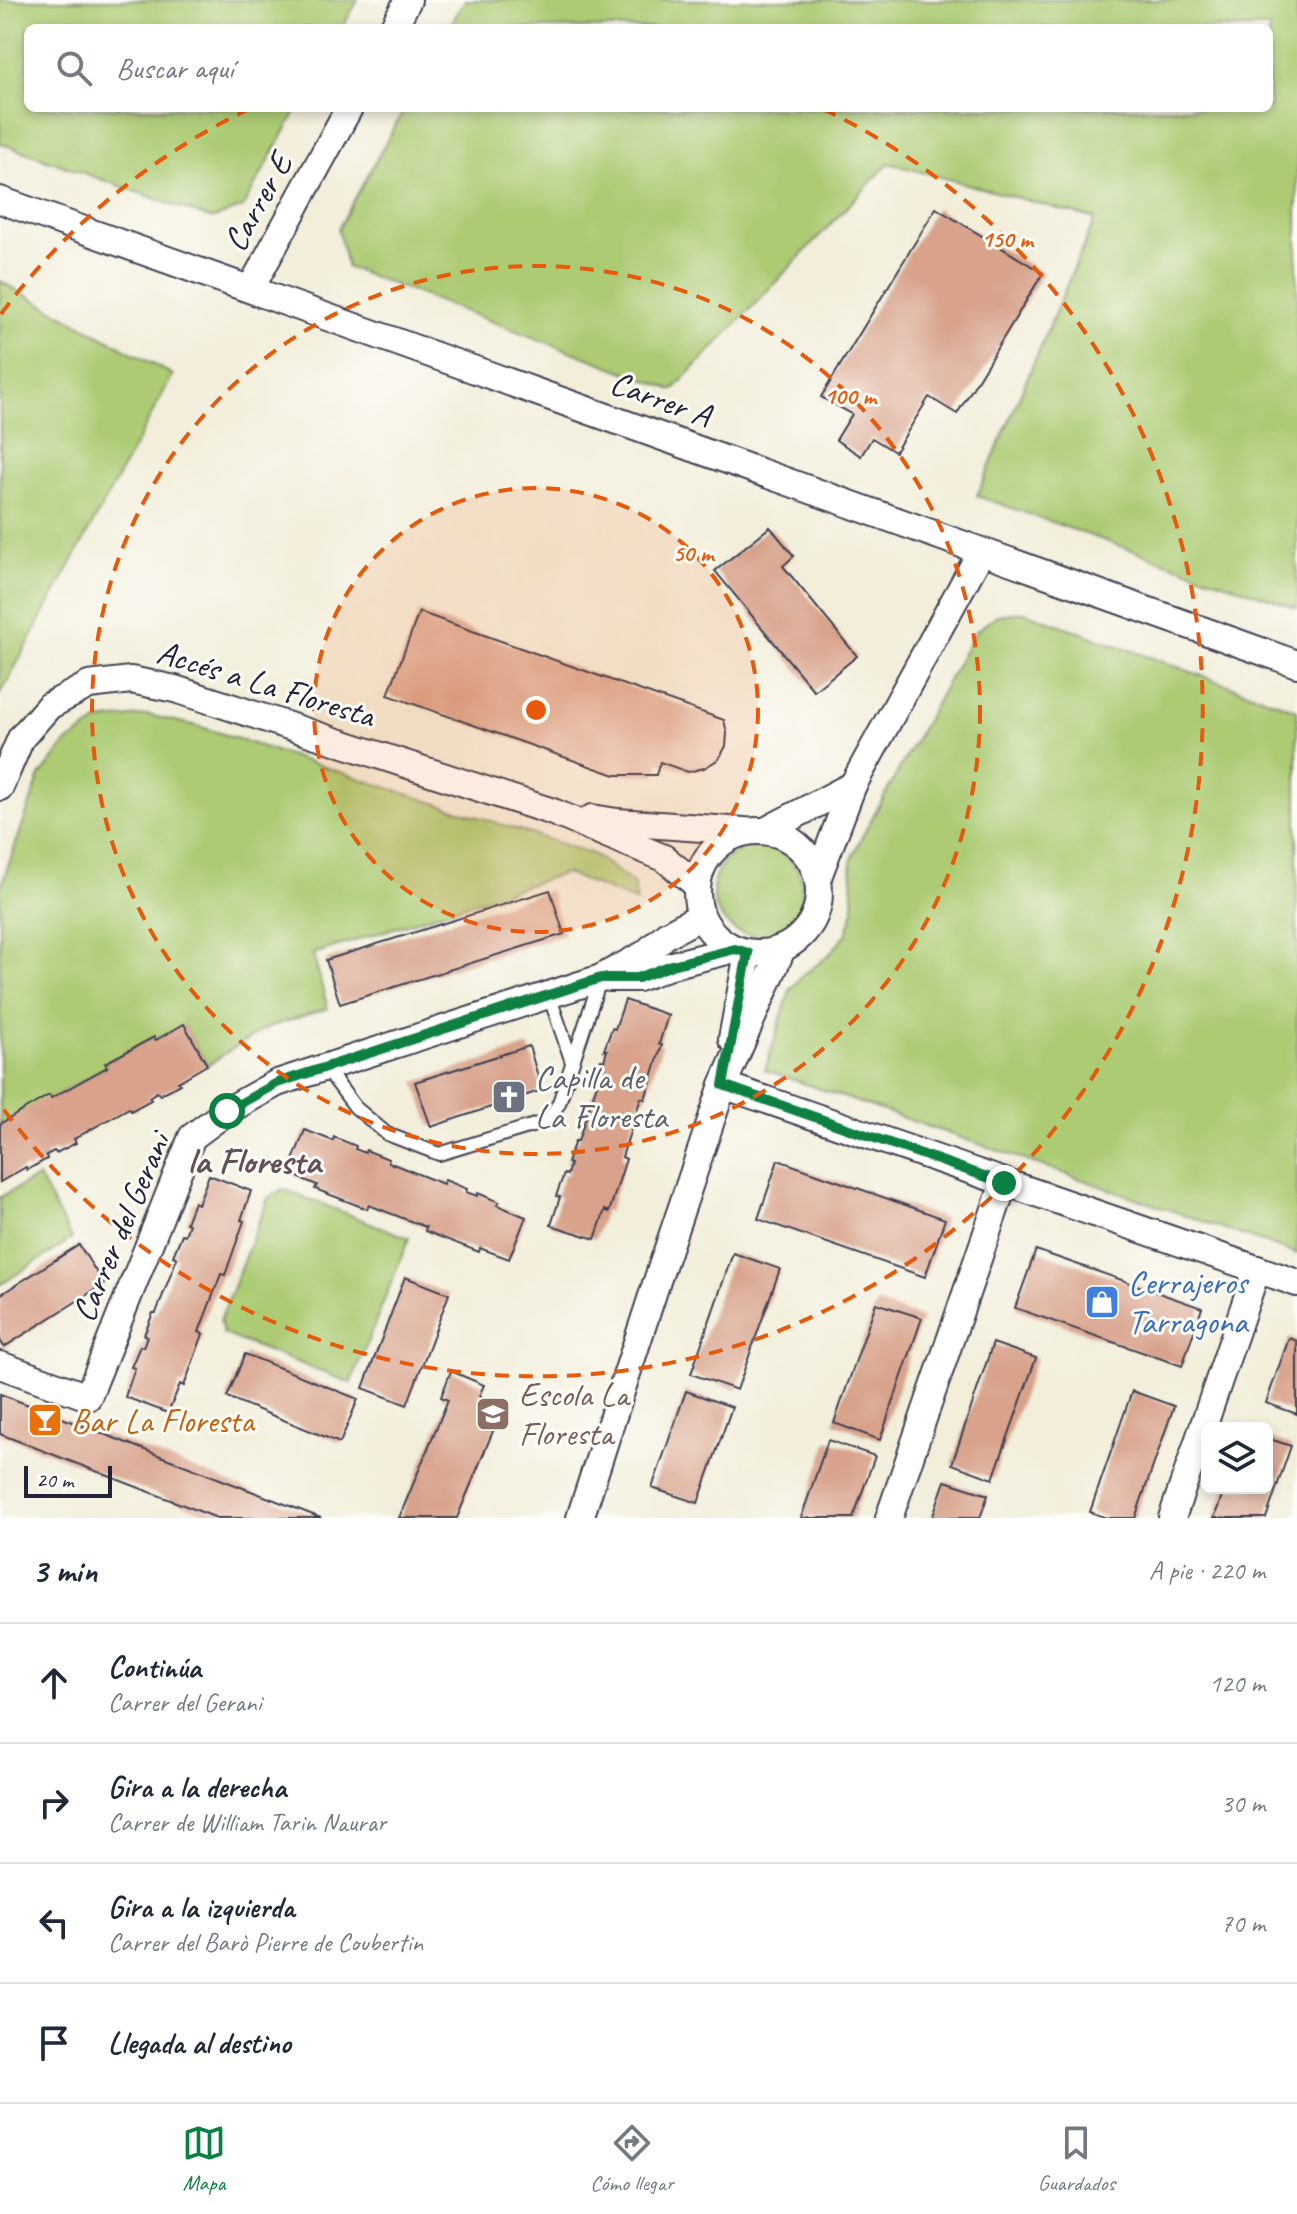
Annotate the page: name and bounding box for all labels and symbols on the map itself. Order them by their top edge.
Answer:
street label: Carrer E [213,142,304,259]
text: 150 m [981,224,1035,254]
street label: Carrer A [605,360,719,437]
text: 100 m [824,381,878,411]
text: 50 m [673,538,716,568]
street label: Accés a La Floresta [152,630,382,738]
centre of rings [522,696,550,724]
place label: Capilla de La Floresta [535,1056,669,1138]
church icon: Capilla de La Floresta [490,1078,528,1116]
route start [209,1093,245,1129]
street label: Carrer del Gerani [62,1122,181,1328]
district label: la Floresta [188,1138,323,1184]
route end [986,1165,1022,1201]
place label: Cerrajeros Tarragona [1128,1261,1250,1343]
shop icon: Cerrajeros Tarragona [1083,1283,1121,1321]
place label: Escola La Floresta [519,1373,632,1455]
school or university icon: Escola La Floresta [474,1395,512,1433]
place label: Bar La Floresta [71,1399,256,1442]
bar icon: Bar La Floresta [26,1401,64,1439]
scale bar [24,1462,112,1498]

